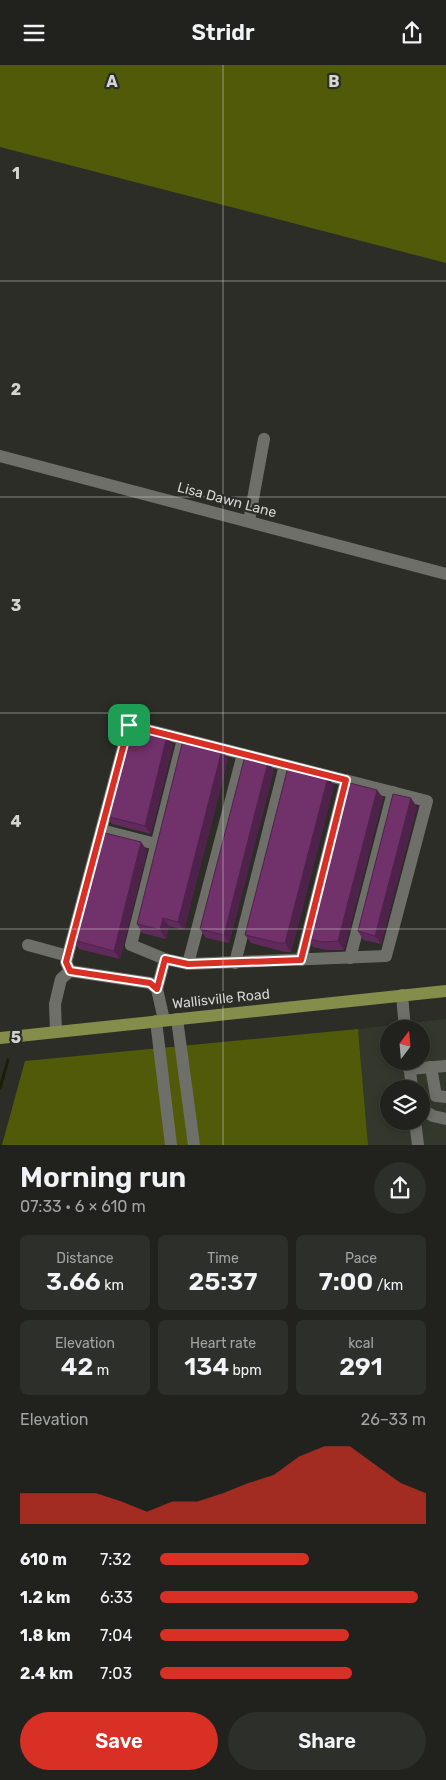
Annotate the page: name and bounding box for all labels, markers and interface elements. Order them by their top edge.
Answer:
icon: menu [20,19,48,47]
text: Stridr [191,19,255,46]
icon: share [398,19,426,47]
text: A [106,72,118,91]
text: B [328,72,340,91]
text: 1 [12,164,20,183]
text: 2 [11,380,21,399]
street label: Lisa Dawn Lane [176,479,279,521]
text: 3 [11,596,21,615]
pin [108,704,150,746]
icon: arrive [115,711,143,739]
text: 4 [11,812,22,831]
street label: Wallisville Road [171,985,271,1013]
north arrow [380,1020,430,1070]
map controls [380,1020,430,1130]
text: 5 [11,1028,21,1047]
button: layers [380,1080,430,1130]
text: Morning run [20,1161,186,1194]
button: share [374,1162,426,1214]
text: 07:33 · 6 × 610 m [20,1197,146,1216]
text: Distance [56,1250,114,1267]
text: Time [207,1250,239,1267]
text: Pace [345,1250,377,1267]
text: 3.66 [46,1267,101,1296]
text: 25:37 [189,1267,257,1296]
text: 7:00 [319,1267,373,1296]
text: km [101,1277,124,1294]
text: /km [373,1277,403,1294]
text: Elevation [55,1335,115,1352]
text: Heart rate [190,1335,256,1352]
text: kcal [348,1335,374,1352]
text: 42 [61,1352,93,1381]
text: 134 [184,1352,229,1381]
text: 291 [339,1352,383,1381]
text: m [93,1362,109,1379]
text: bpm [229,1362,262,1379]
text: Elevation [20,1410,89,1429]
text: 26–33 m [361,1410,426,1429]
text: 610 m [20,1550,67,1569]
text: 7:32 [100,1550,131,1569]
text: 1.2 km [20,1588,70,1607]
text: 6:33 [100,1588,133,1607]
text: 1.8 km [20,1626,71,1645]
text: 7:04 [100,1626,132,1645]
text: 2.4 km [20,1664,73,1683]
text: 7:03 [100,1664,132,1683]
button: Save [20,1712,218,1770]
button: Share [228,1712,426,1770]

